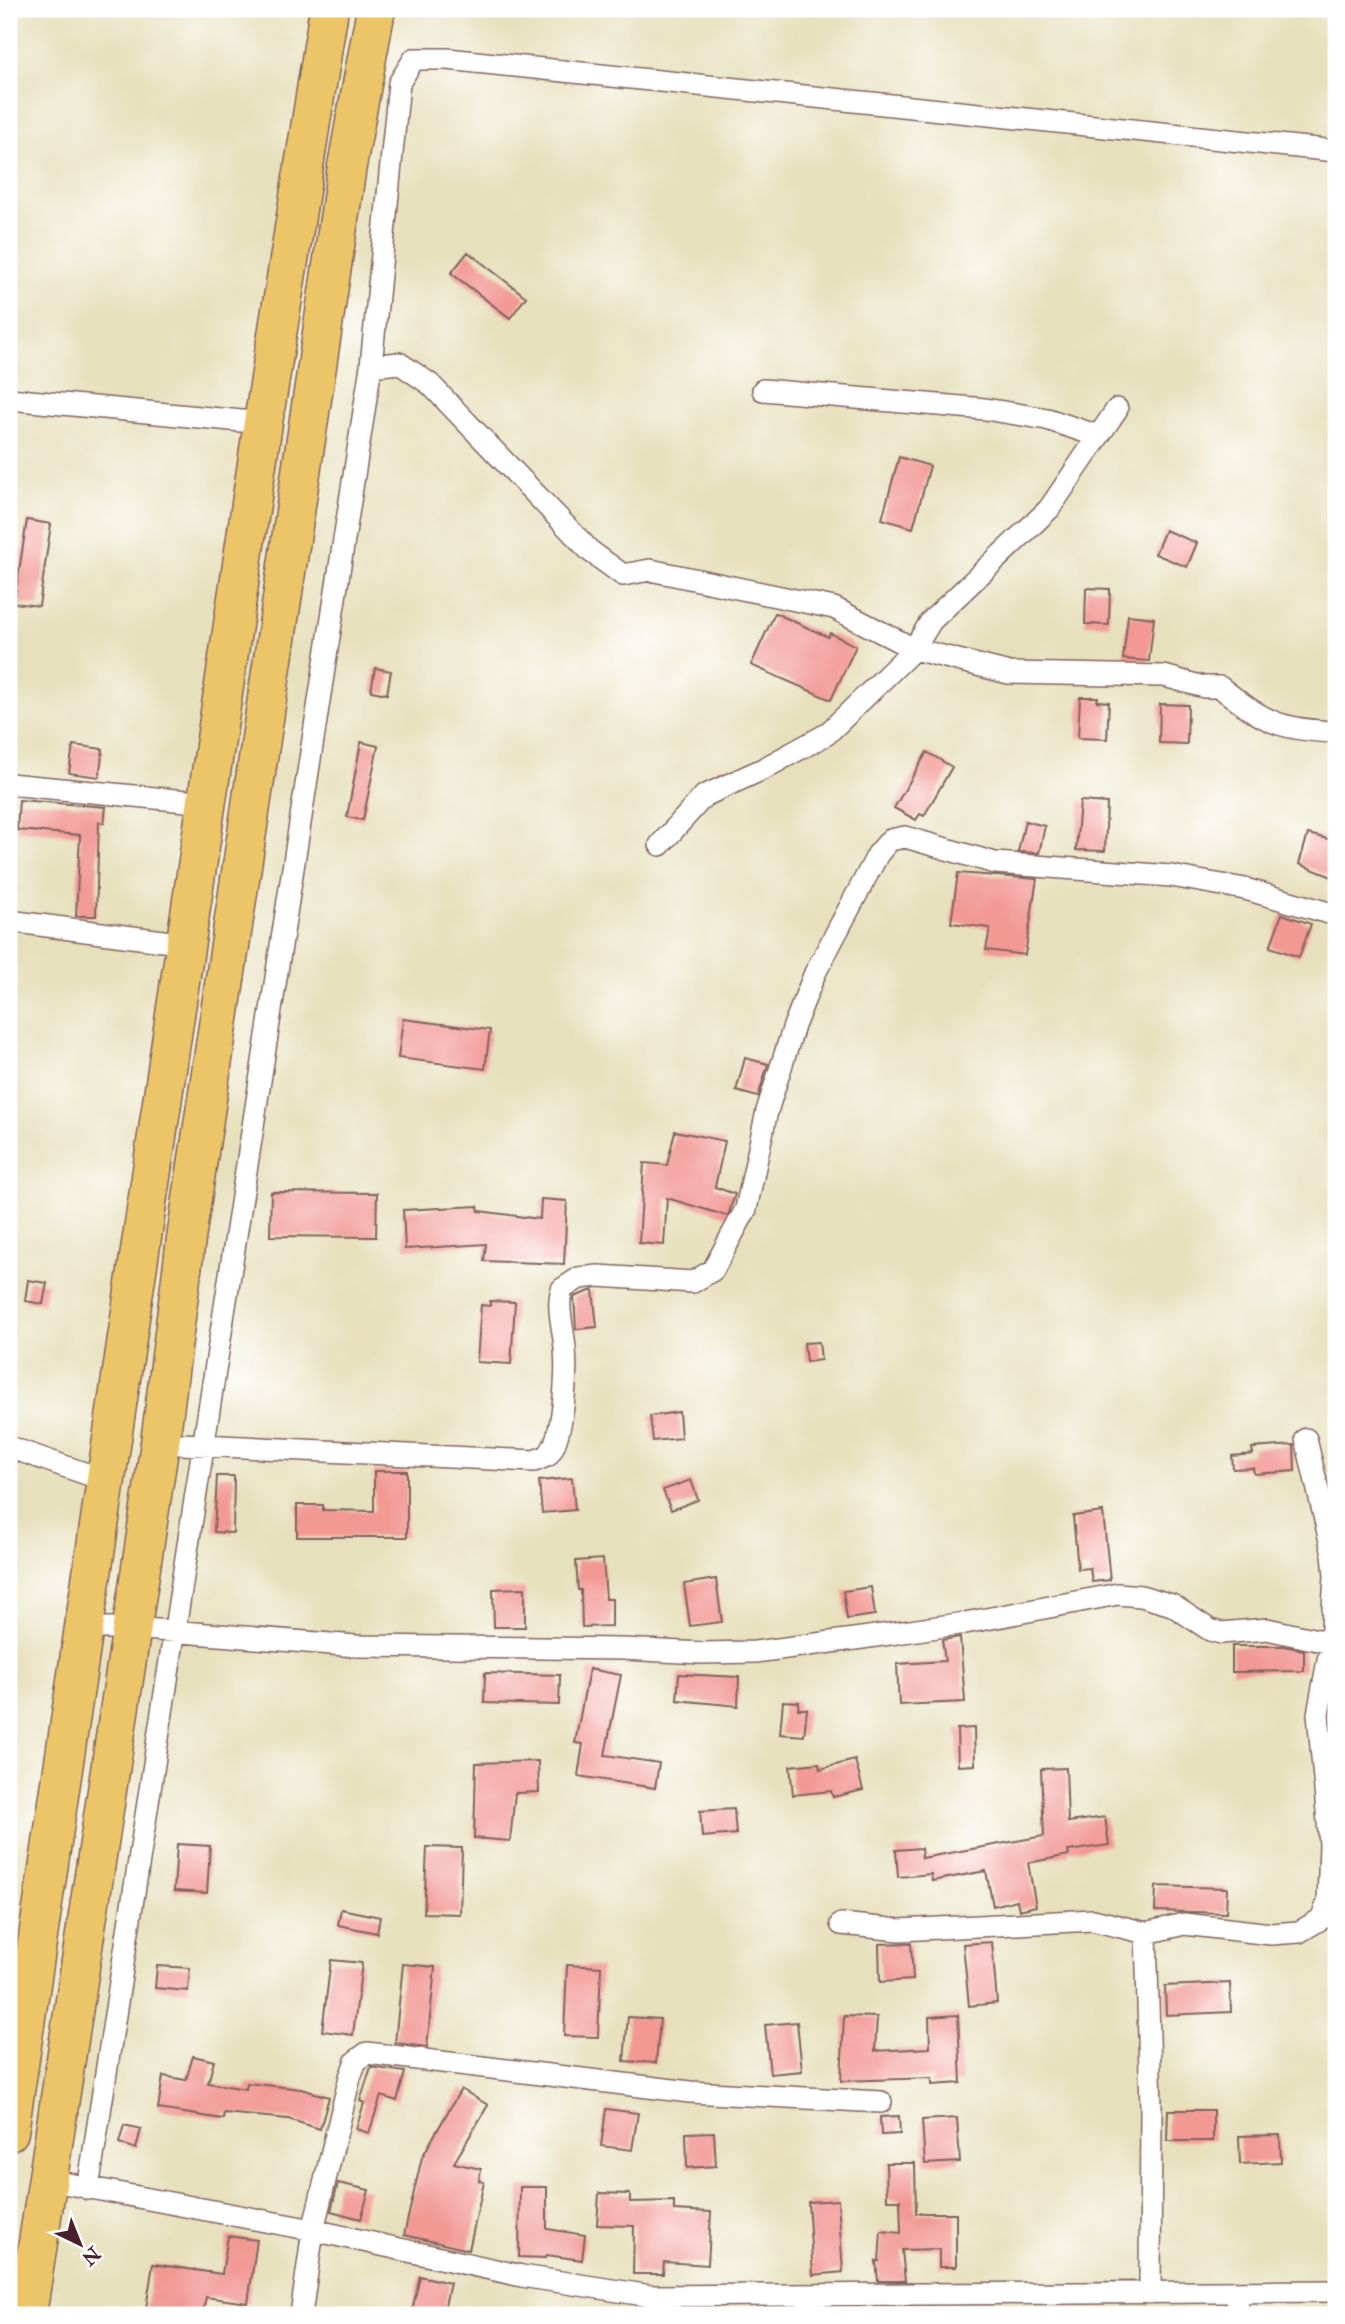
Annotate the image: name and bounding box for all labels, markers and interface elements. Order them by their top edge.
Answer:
north arrow [46,2208,116,2278]
text: N [76,2240,106,2271]

